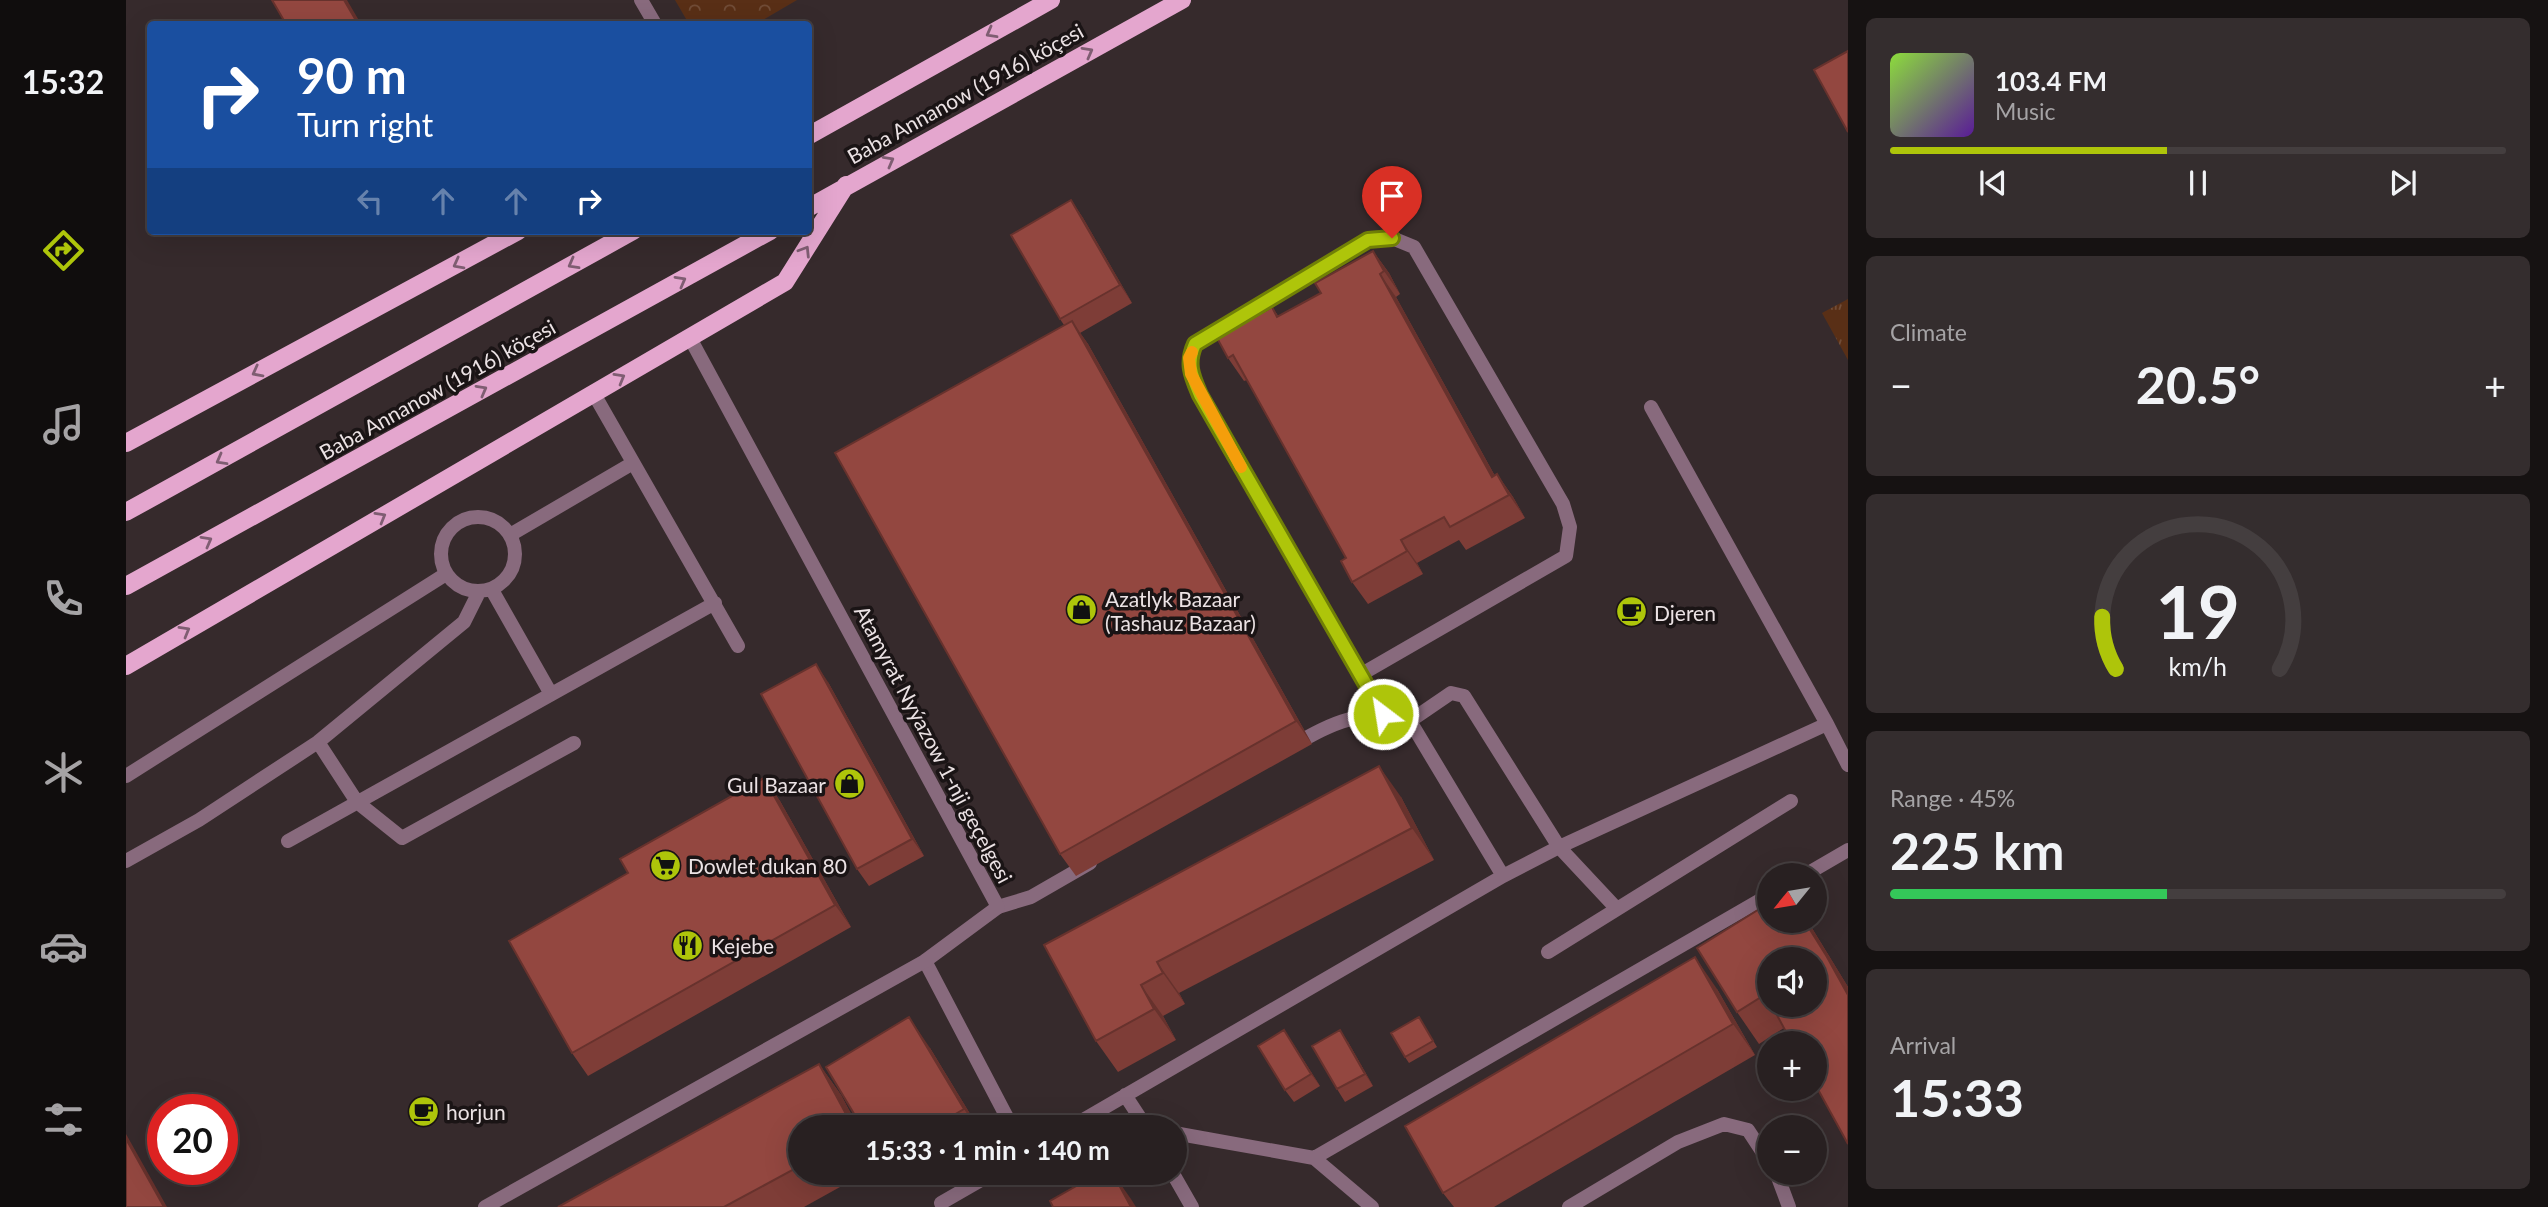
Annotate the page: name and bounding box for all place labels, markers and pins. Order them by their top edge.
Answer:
pin [1362,166,1422,238]
place label: Azatlyk Bazaar (Tashauz Bazaar) [1105,586,1256,635]
shop icon: Azatlyk Bazaar (Tashauz Bazaar) [1065,593,1099,627]
cafe icon: Djeren [1614,595,1648,629]
place label: Djeren [1654,600,1716,625]
shop icon: Gul Bazaar [832,767,866,801]
place label: Gul Bazaar [727,772,826,797]
supermarket icon: Dowlet dukan 80 [648,848,682,882]
place label: Dowlet dukan 80 [688,853,847,878]
restaurant icon: Kejebe [671,928,705,962]
place label: Kejebe [711,933,774,958]
cafe icon: horjun [406,1094,440,1128]
place label: horjun [446,1099,506,1124]

